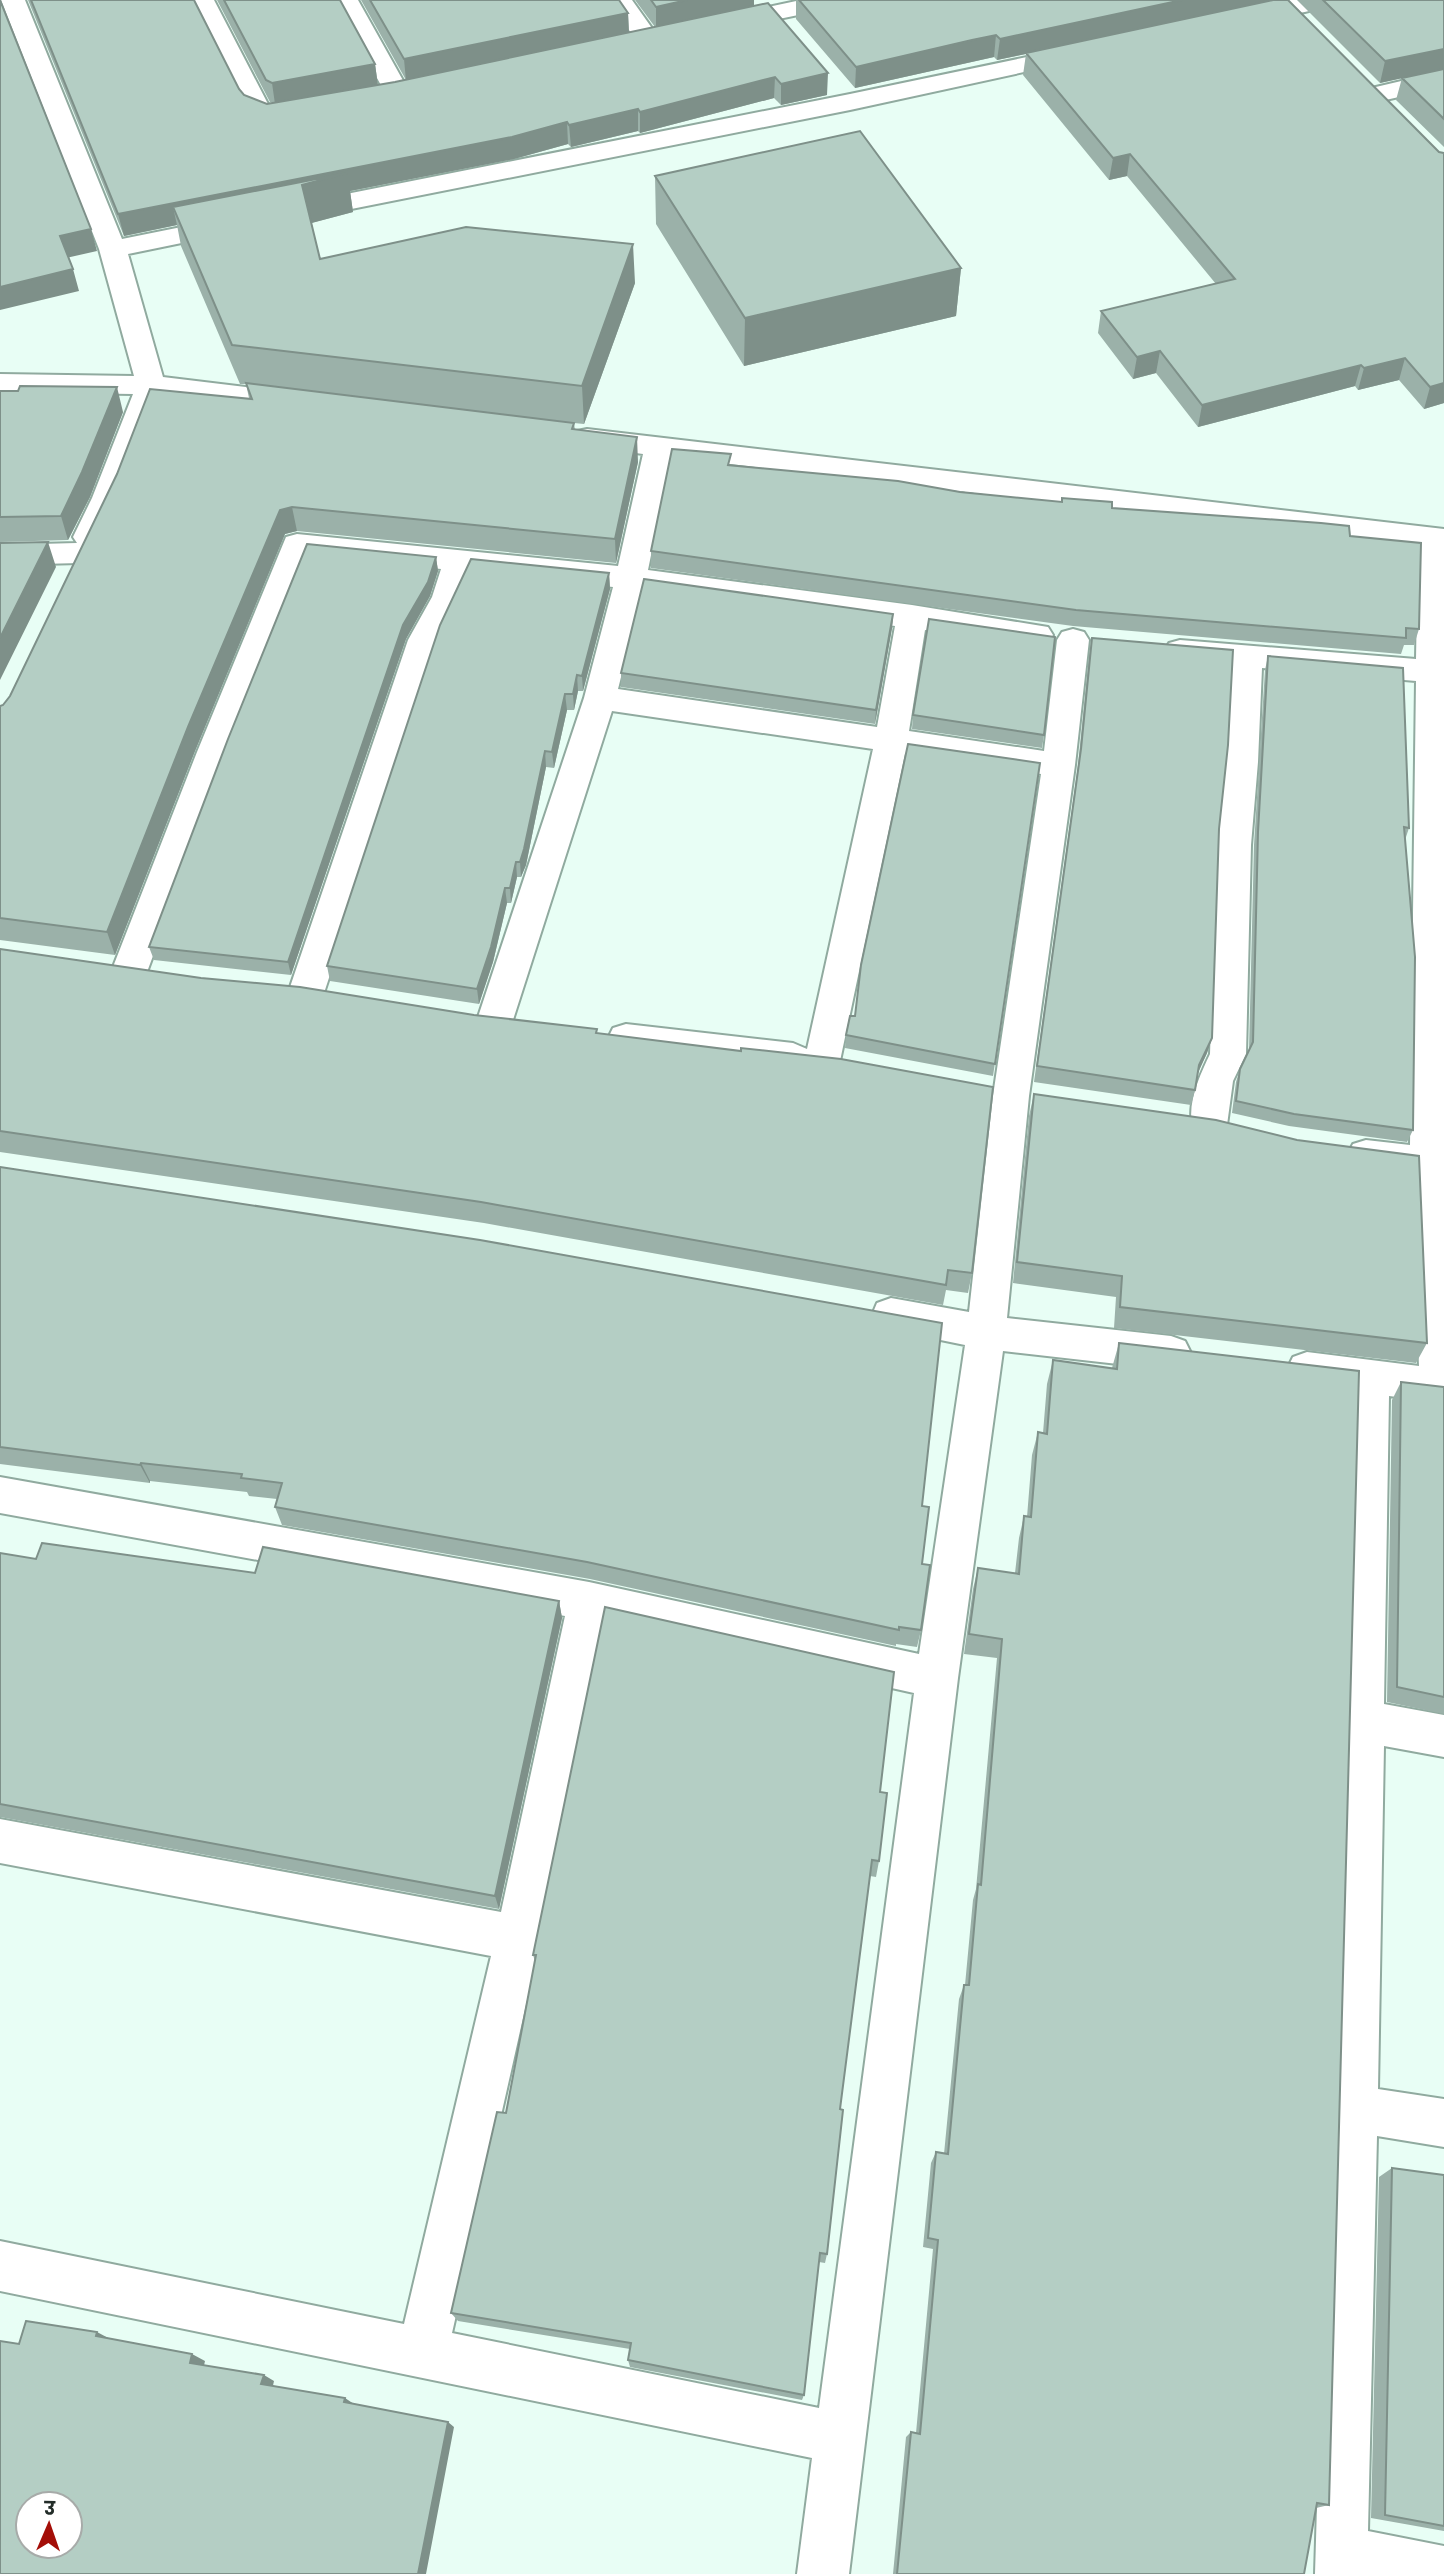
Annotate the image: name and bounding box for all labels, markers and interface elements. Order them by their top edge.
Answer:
north arrow [14,2490,84,2560]
text: उ [43,2495,57,2522]

